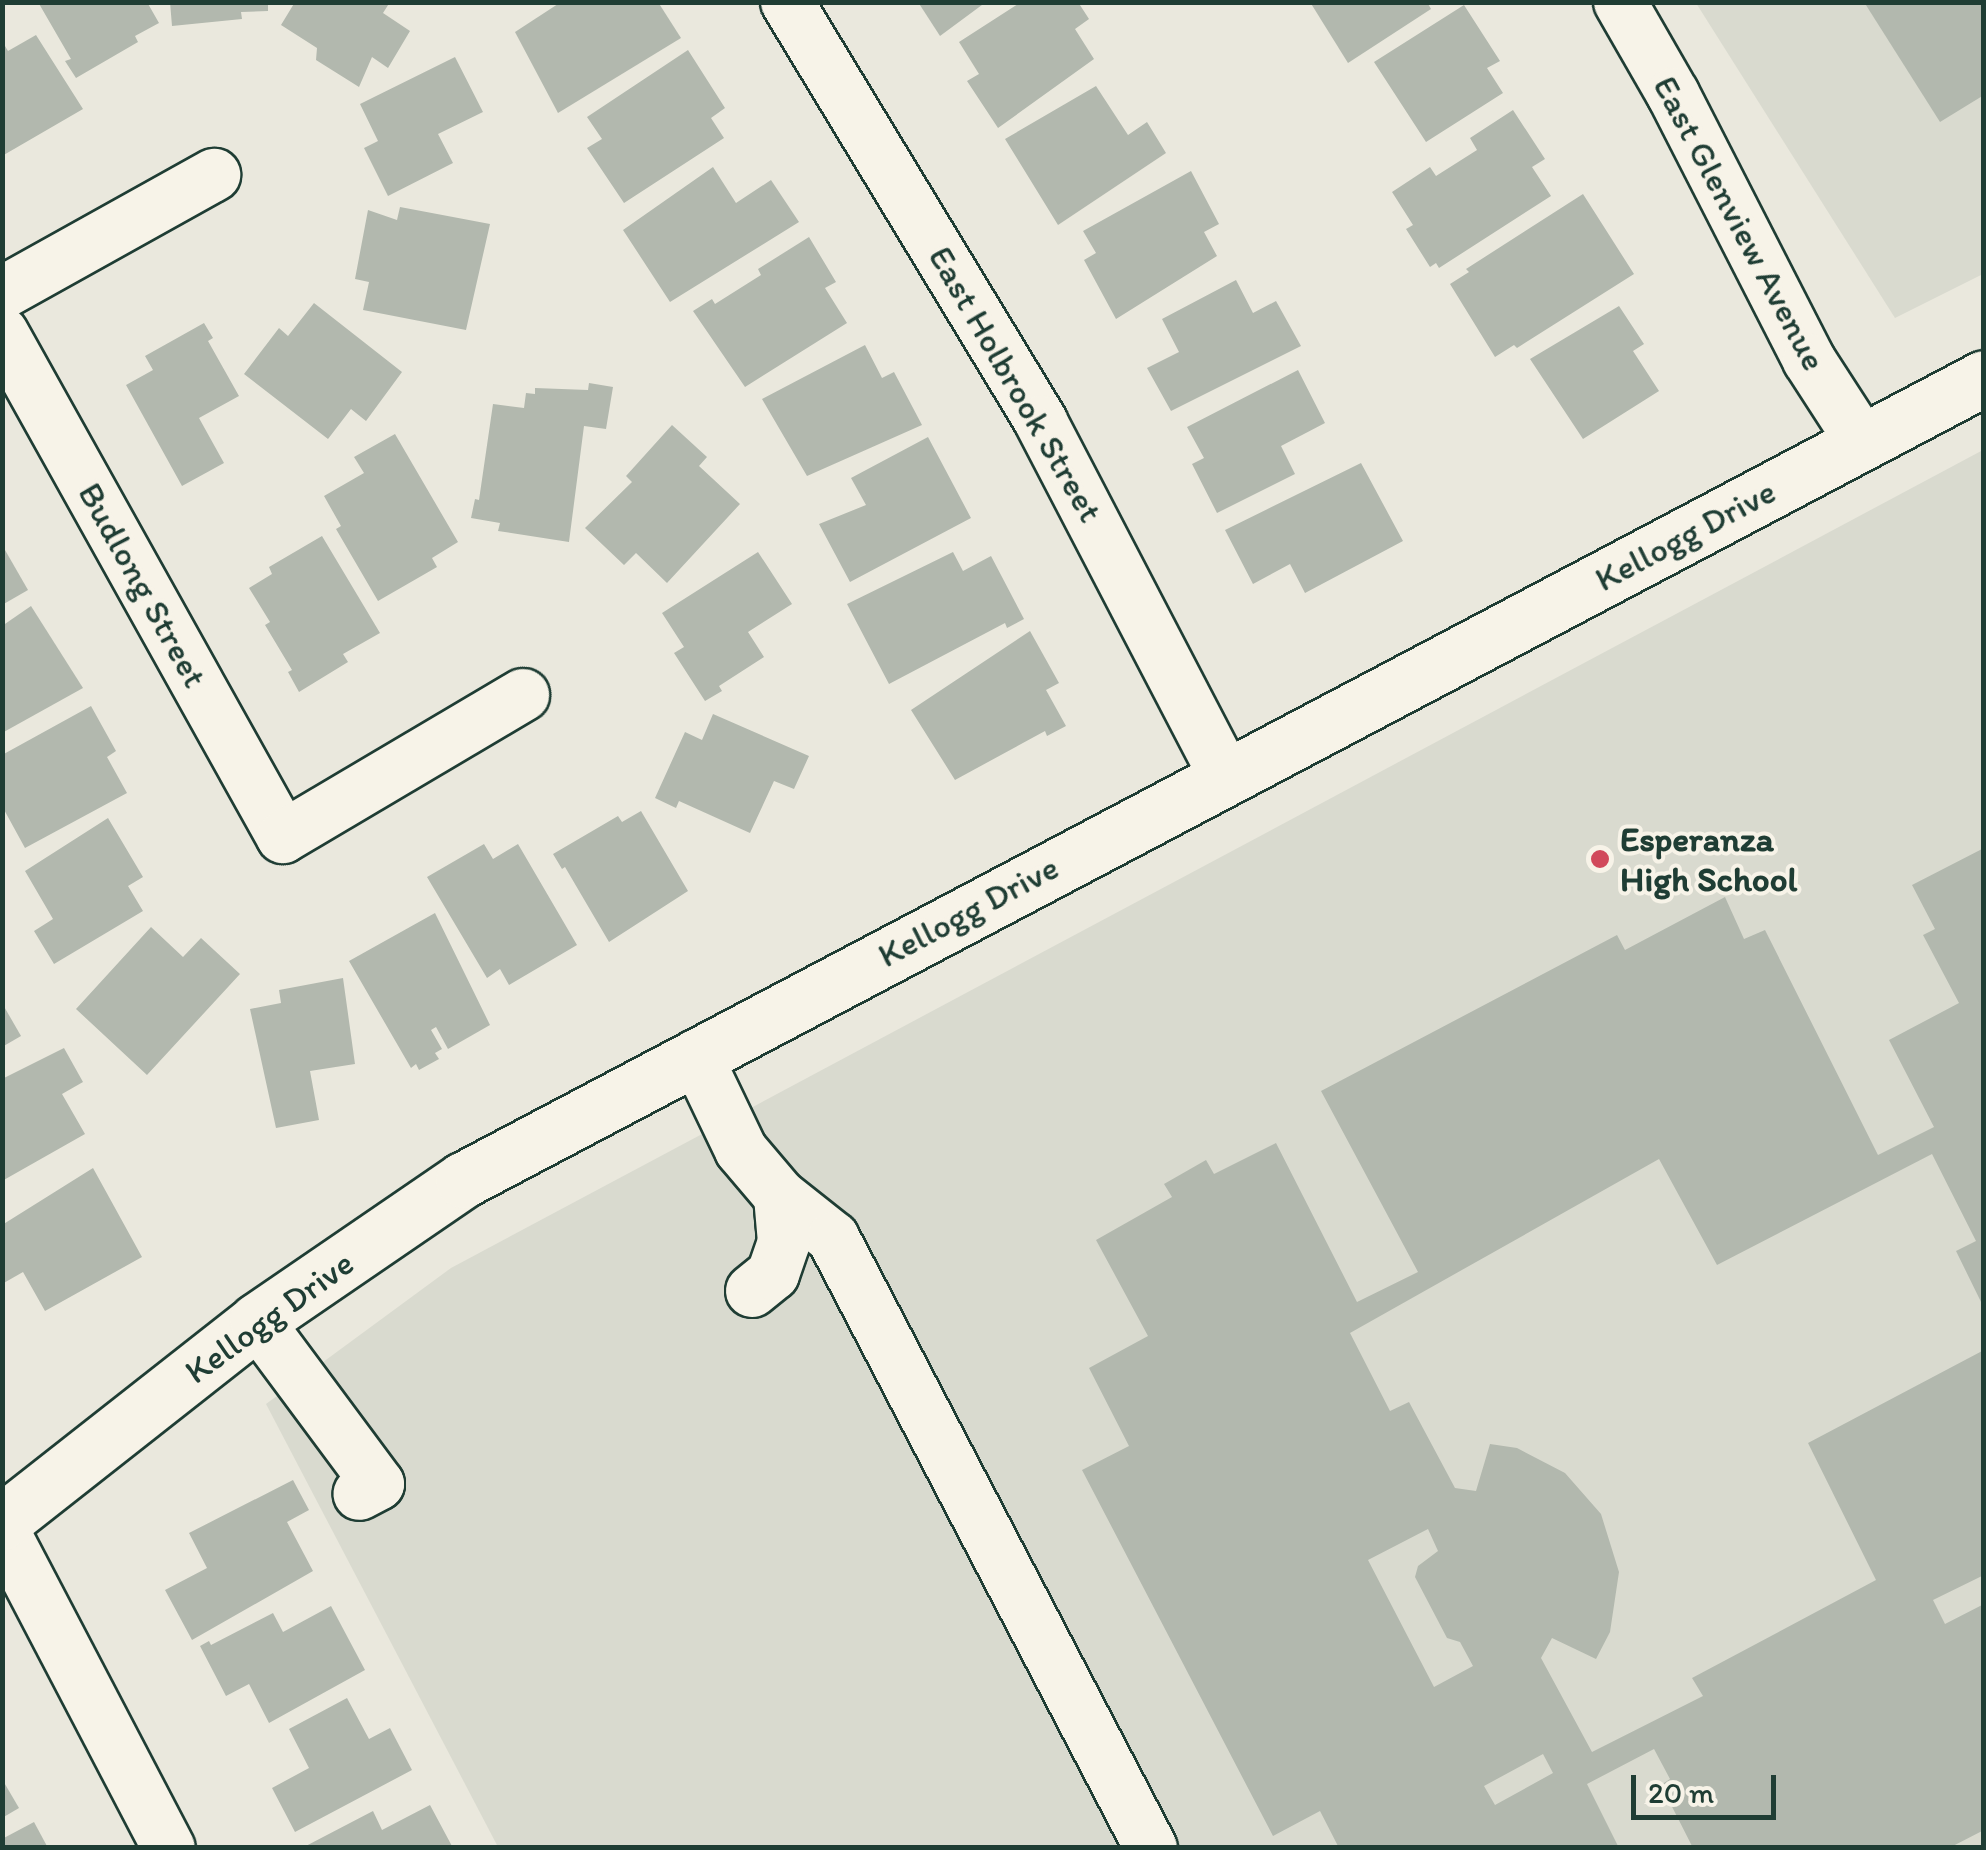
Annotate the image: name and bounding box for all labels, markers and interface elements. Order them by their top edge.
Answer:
street label: East Glenview Avenue [1645,69,1835,377]
street label: East Holbrook Street [920,238,1112,530]
street label: Kellogg Drive [1587,470,1783,600]
street label: Budlong Street [70,475,216,695]
place label: Esperanza High School [1620,818,1796,900]
street label: Kellogg Drive [870,846,1066,976]
marker: Esperanza High School [1589,848,1611,870]
street label: Kellogg Drive [176,1242,362,1392]
scale bar [1636,1755,1781,1817]
text: 20 m [1648,1774,1714,1811]

